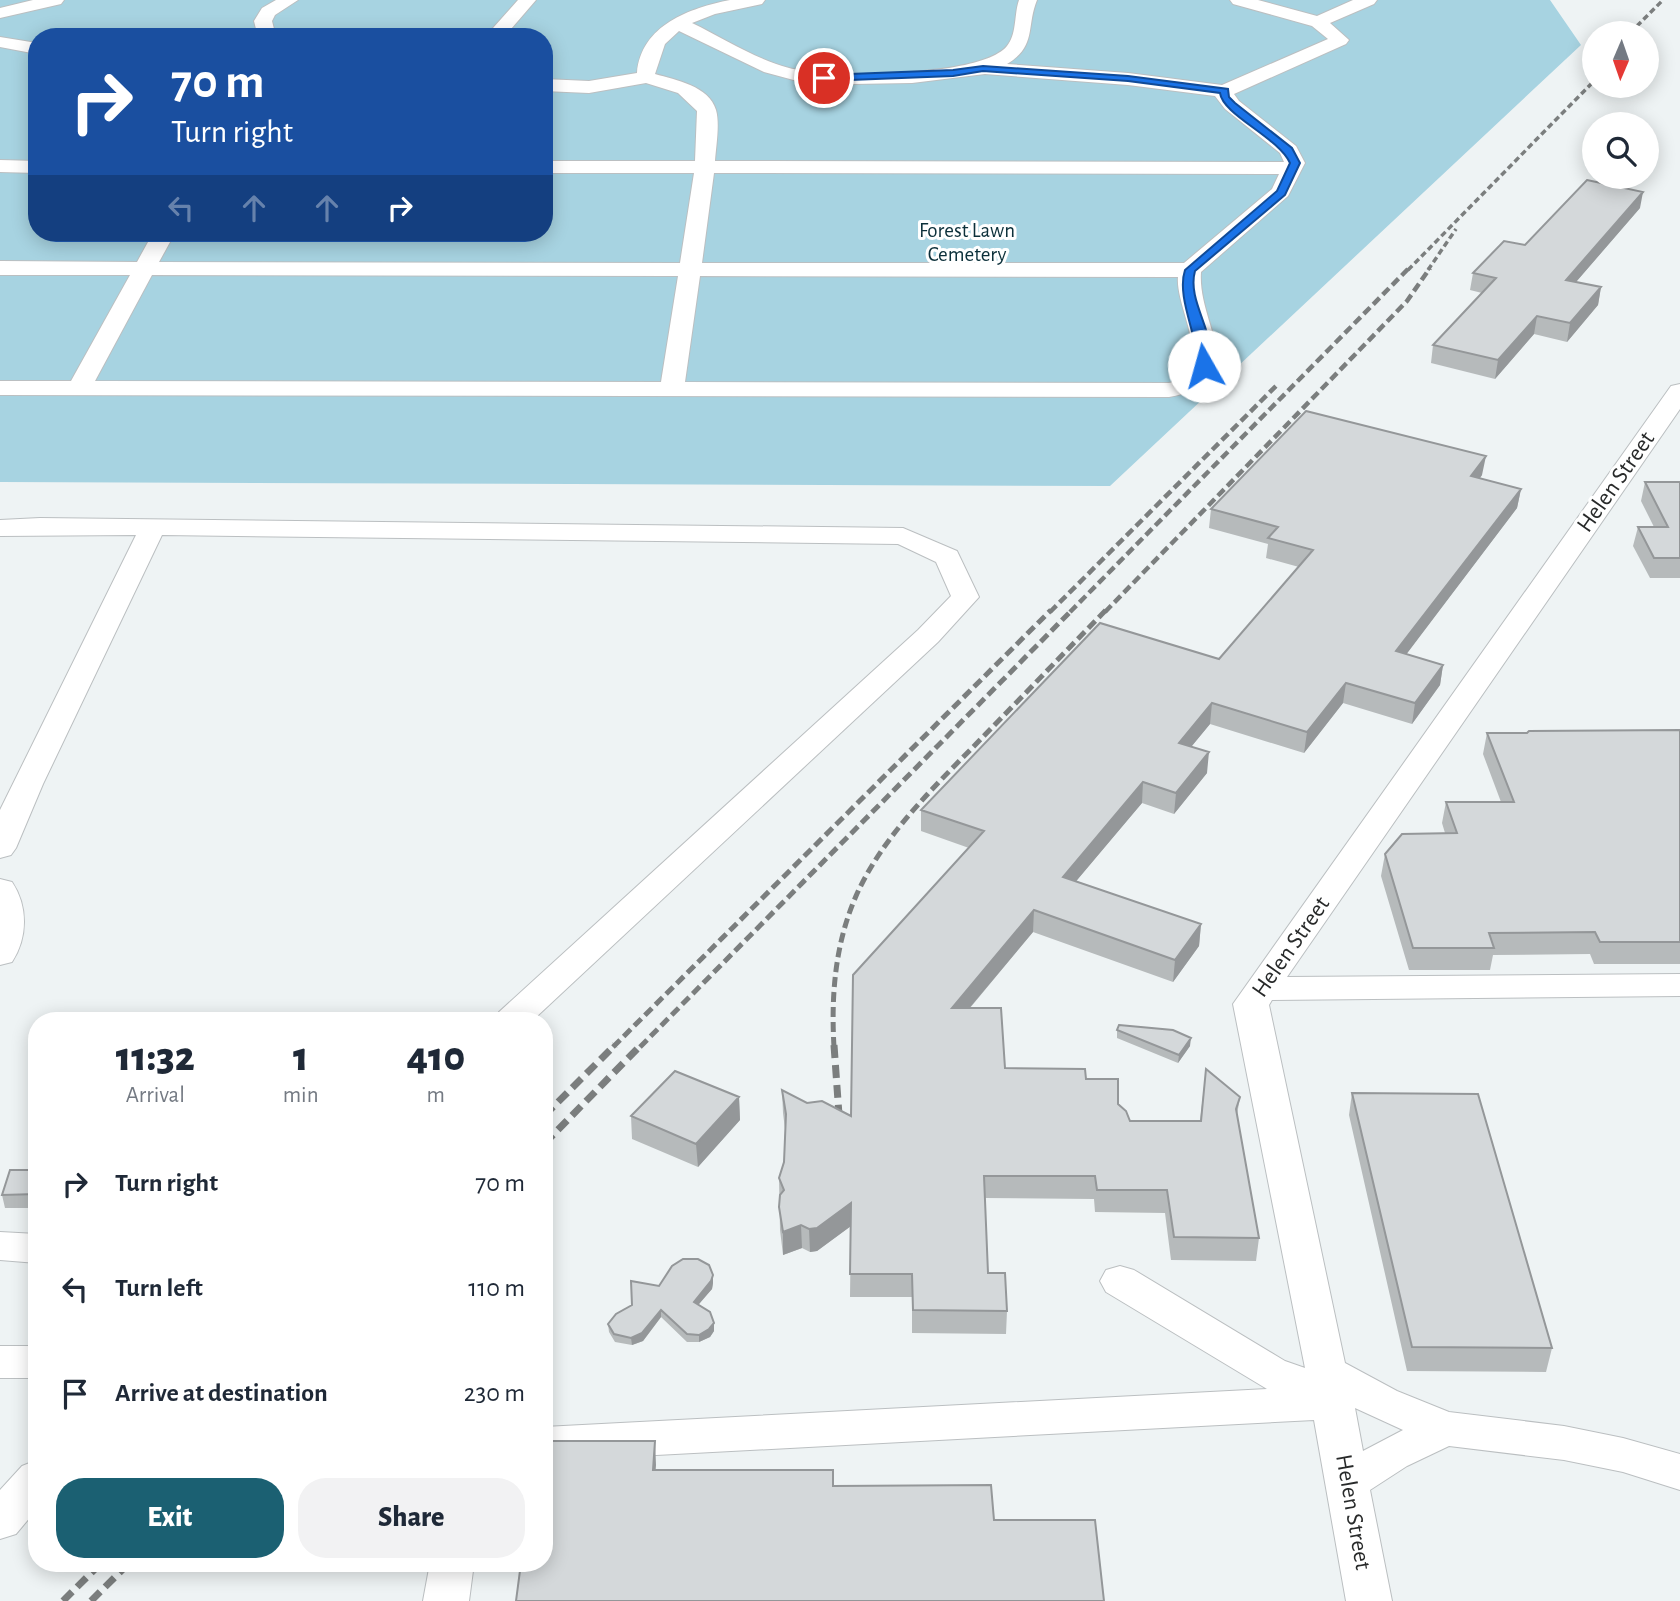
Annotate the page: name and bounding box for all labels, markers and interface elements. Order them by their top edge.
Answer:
north arrow [1582,21,1659,98]
map controls [1582,21,1659,189]
pin [794,48,854,108]
icon: right [56,56,147,147]
text: 70 m [171,58,265,107]
icon: arrive [805,59,843,97]
button: search [1582,112,1659,189]
text: Turn right [171,116,293,148]
icon: left [162,189,200,227]
icon: ahead [235,189,273,227]
icon: ahead [308,189,346,227]
icon: right [381,189,419,227]
park label: Forest Lawn Cemetery [919,220,1015,265]
position arrow [1167,329,1241,403]
street label: Helen Street [1573,427,1660,537]
street label: Helen Street [1248,892,1335,1002]
text: 11:32 [116,1036,195,1078]
text: 1 [293,1036,308,1078]
text: 410 [406,1036,465,1078]
text: Arrival [126,1084,185,1107]
text: min [283,1084,319,1107]
text: m [427,1084,445,1107]
icon: right [56,1165,94,1203]
text: Turn right [115,1170,218,1196]
text: 70 m [475,1170,525,1196]
icon: left [56,1270,94,1308]
text: Turn left [115,1275,203,1301]
text: 110 m [468,1275,525,1301]
icon: arrive [56,1375,94,1413]
text: Arrive at destination [115,1380,328,1406]
text: 230 m [464,1380,525,1406]
street label: Helen Street [1331,1452,1375,1572]
button: Exit [56,1478,284,1558]
button: Share [298,1478,525,1558]

